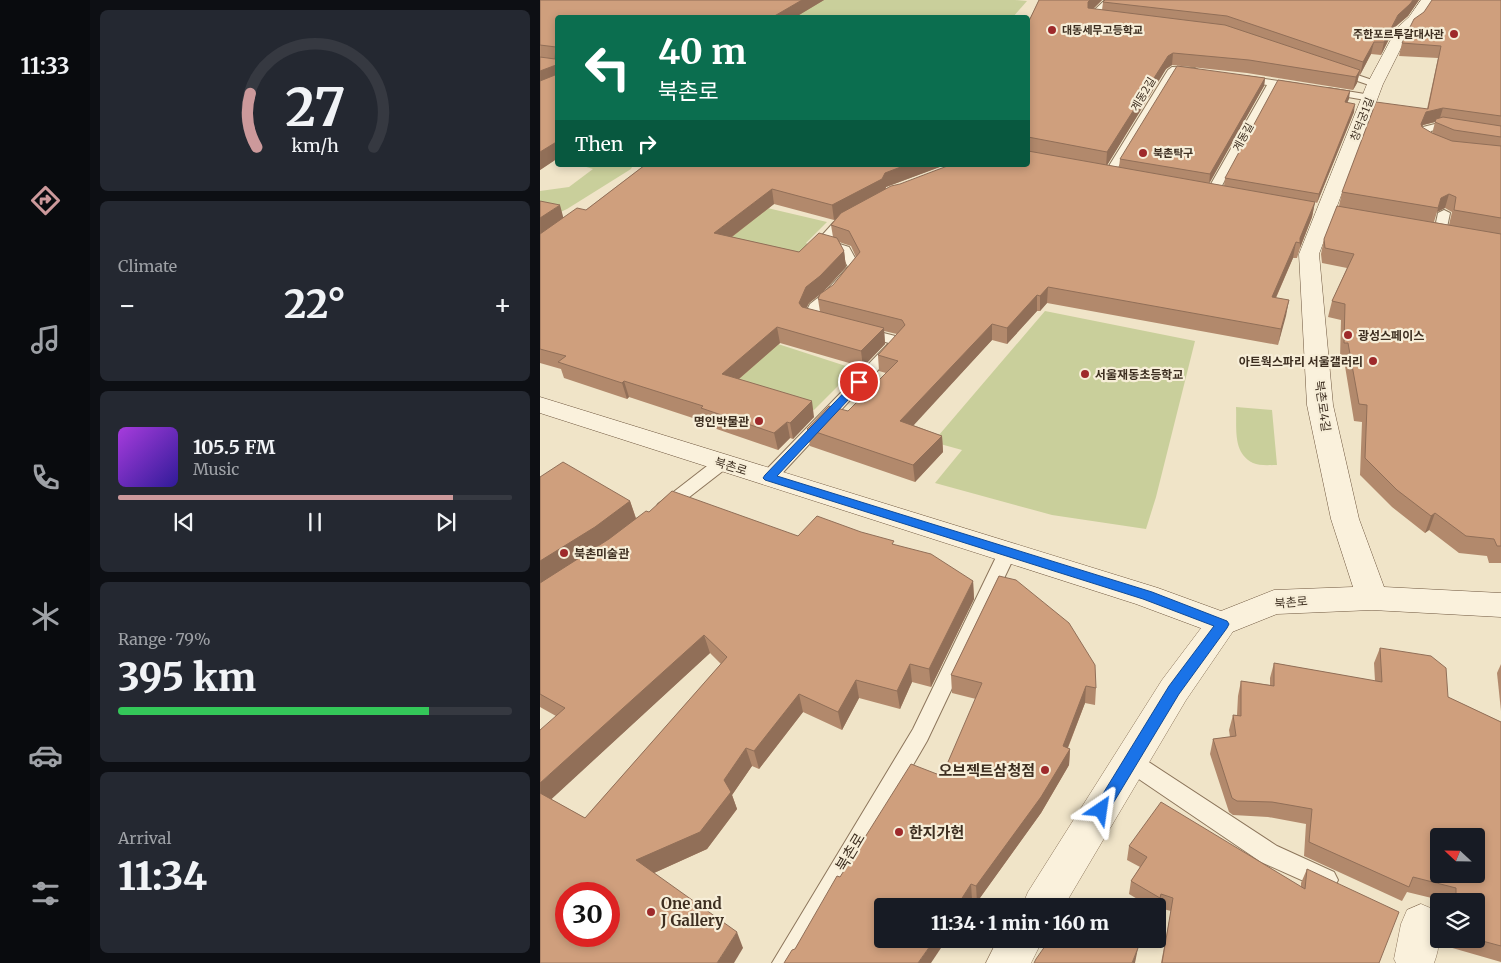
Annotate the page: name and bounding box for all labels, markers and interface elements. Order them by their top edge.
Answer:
place label: 대동세무고등학교 [1062,23,1143,37]
marker: 대동세무고등학교 [1046,24,1058,36]
place label: 주한포르투갈대사관 [1353,27,1444,41]
marker: 주한포르투갈대사관 [1448,28,1460,40]
text: 40 m [658,30,746,74]
icon: left [575,35,640,100]
text: 11:33 [21,52,69,80]
text: 27 [285,75,345,140]
street label: 계동2길 [1127,75,1159,113]
text: 북촌로 [658,77,719,105]
street label: 창덕궁1길 [1347,95,1377,143]
street label: 계동길 [1230,120,1256,154]
icon: right [633,130,661,158]
text: Then [575,132,623,156]
text: km/h [291,134,339,157]
place label: 북촌탁구 [1153,146,1193,160]
marker: 북촌탁구 [1137,147,1149,159]
icon: directions [28,183,63,218]
text: Climate [118,256,177,276]
text: 22° [284,281,346,328]
text: − [118,287,137,323]
text: + [493,287,512,323]
icon: music [28,322,63,357]
place label: 광성스페이스 [1358,328,1424,343]
marker: 광성스페이스 [1342,329,1354,341]
place label: 아트웍스파리 서울갤러리 [1239,354,1363,369]
marker: 아트웍스파리 서울갤러리 [1367,355,1379,367]
pin [838,361,880,403]
place label: 서울재동초등학교 [1095,367,1183,382]
icon: arrive [845,368,873,396]
marker: 서울재동초등학교 [1079,368,1091,380]
street label: 북촌로4길 [1312,379,1334,433]
place label: 명인박물관 [694,414,749,429]
marker: 명인박물관 [753,415,765,427]
text: 105.5 FM [193,435,275,459]
street label: 북촌로 [713,454,749,478]
text: Music [193,459,239,479]
icon: phone [28,460,63,495]
icon: previous [170,508,198,536]
icon: pause [301,508,329,536]
icon: next [432,508,460,536]
place label: 북촌미술관 [574,546,629,561]
marker: 북촌미술관 [558,547,570,559]
street label: 북촌로 [1274,593,1308,611]
icon: climate [28,599,63,634]
text: Range · 79% [118,629,210,649]
text: 395 km [118,654,256,701]
icon: car [28,738,63,773]
place label: 오브젝트삼청점 [938,761,1035,780]
marker: 오브젝트삼청점 [1039,764,1051,776]
position arrow [1074,783,1126,835]
place label: 한지가헌 [909,823,964,842]
marker: 한지가헌 [893,826,905,838]
text: Arrival [118,828,171,848]
north arrow [1430,828,1485,882]
map controls [1430,828,1485,948]
street label: 북촌로 [831,829,869,875]
text: 11:34 [118,853,207,900]
icon: filters [28,876,63,911]
speed limit sign: 30 [555,882,620,947]
button: layers [1430,893,1485,948]
place label: One and J Gallery [660,894,724,930]
marker: One and J Gallery [645,906,657,918]
text: 11:34 · 1 min · 160 m [931,911,1109,935]

